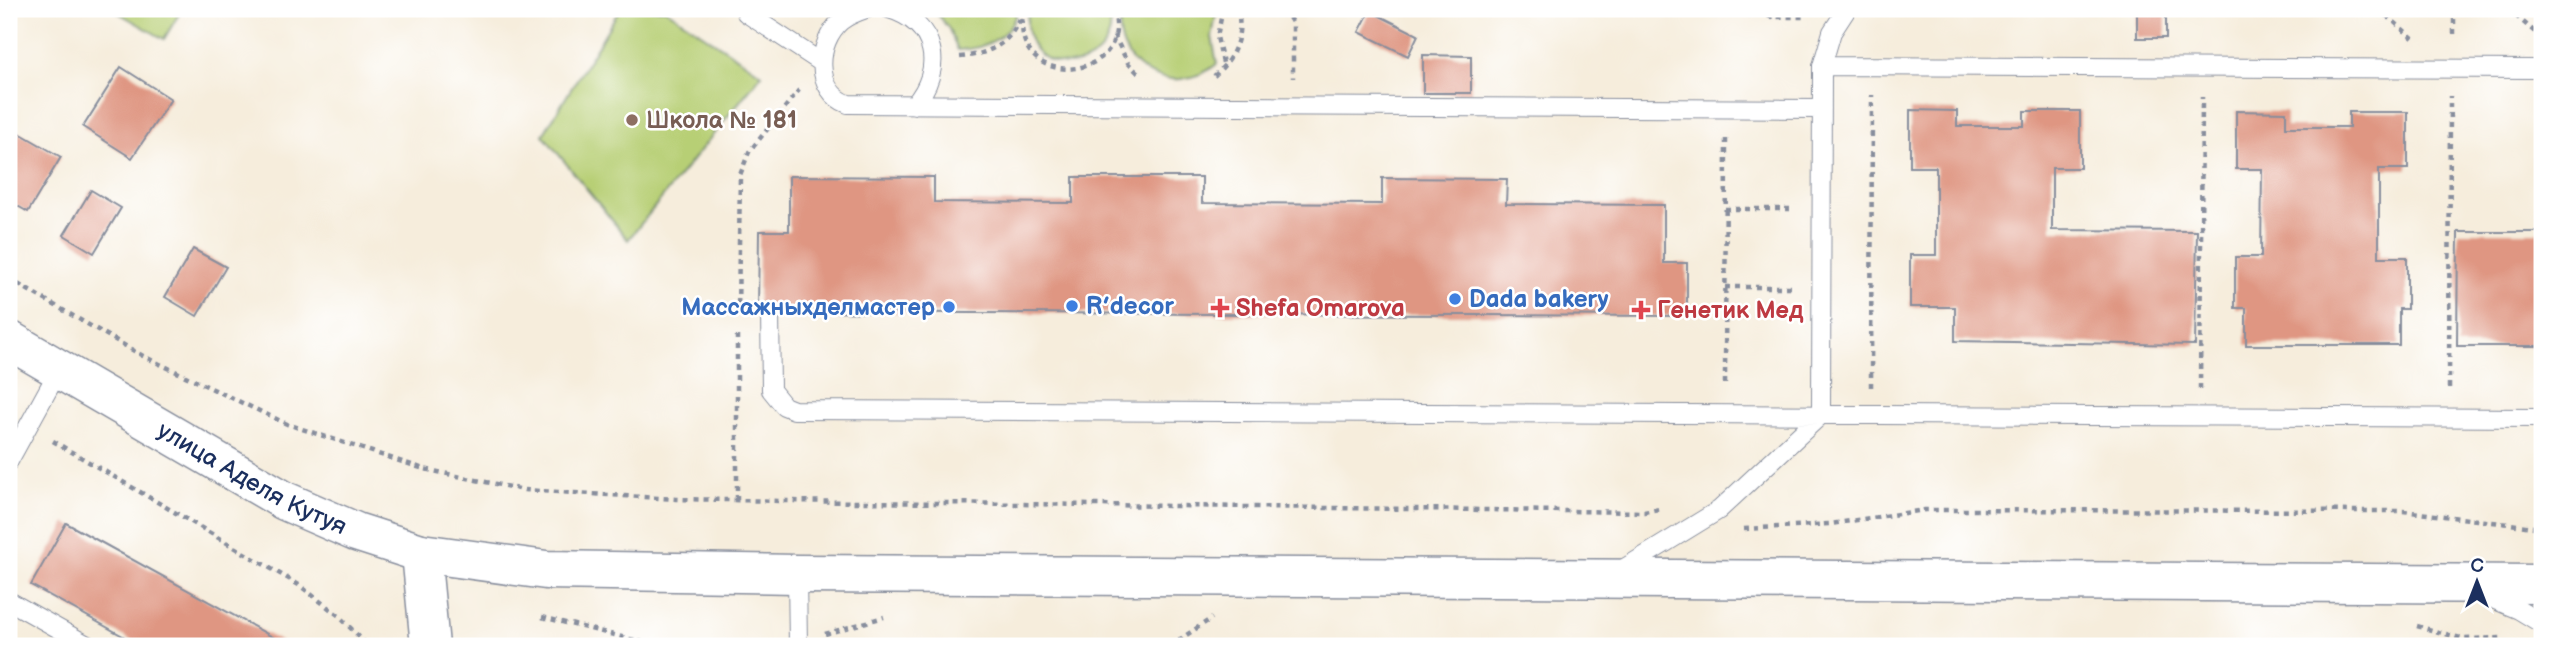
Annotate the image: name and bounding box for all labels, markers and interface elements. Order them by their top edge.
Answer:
place label: Школа № 181 [646,106,797,135]
marker: Школа № 181 [624,112,640,128]
place label: Dada bakery [1469,285,1609,314]
marker: Dada bakery [1447,291,1463,307]
place label: R’decor [1086,292,1174,321]
place label: Массажныхделмастер [681,293,935,322]
place label: Shefa Omarova [1236,294,1405,323]
place label: Генетик Мед [1657,296,1804,325]
marker: R’decor [1064,298,1080,314]
marker: Shefa Omarova [1210,298,1230,318]
marker: Массажныхделмастер [941,299,957,315]
marker: Генетик Мед [1631,300,1651,320]
street label: улица Аделя Кутуя [152,415,351,541]
north arrow [2442,546,2512,616]
text: С [2470,555,2484,578]

